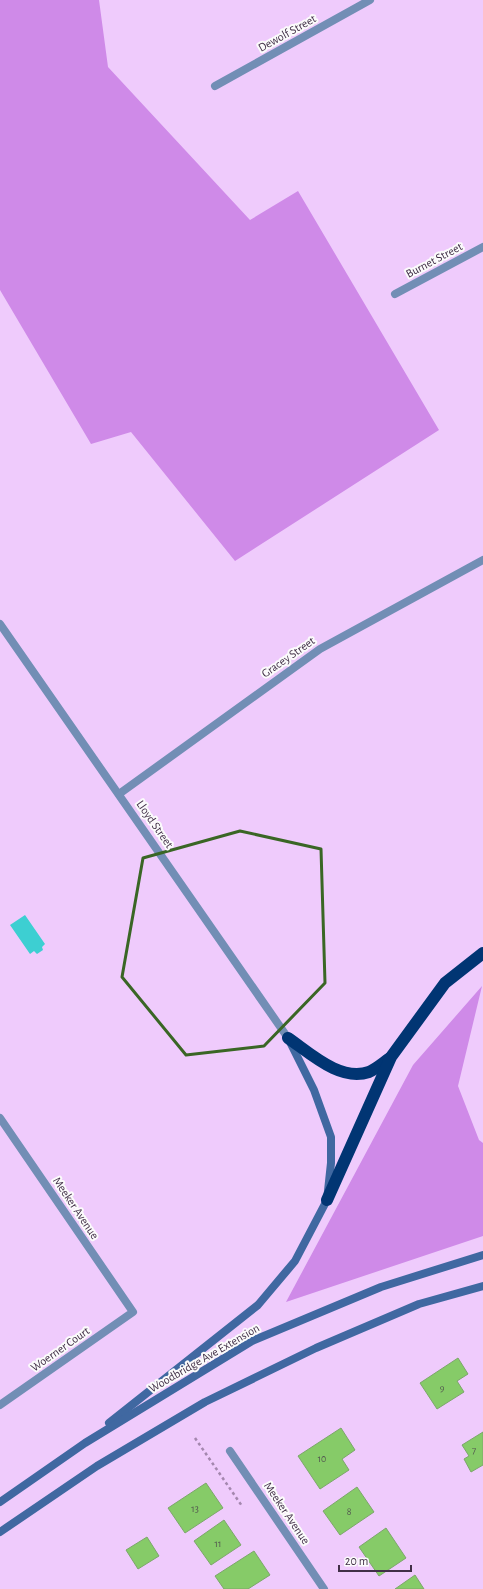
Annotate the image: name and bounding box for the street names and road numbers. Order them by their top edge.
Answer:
street label: Dewolf Street [256,12,318,54]
street label: Burnet Street [404,240,464,280]
street label: Gracey Street [259,634,317,680]
street label: Lloyd Street [133,798,176,851]
street label: Meeker Avenue [51,1175,101,1241]
street label: Woodbridge Ave Extension [147,1321,261,1395]
street label: Woerner Court [28,1324,92,1374]
street label: Meeker Avenue [262,1480,312,1546]

